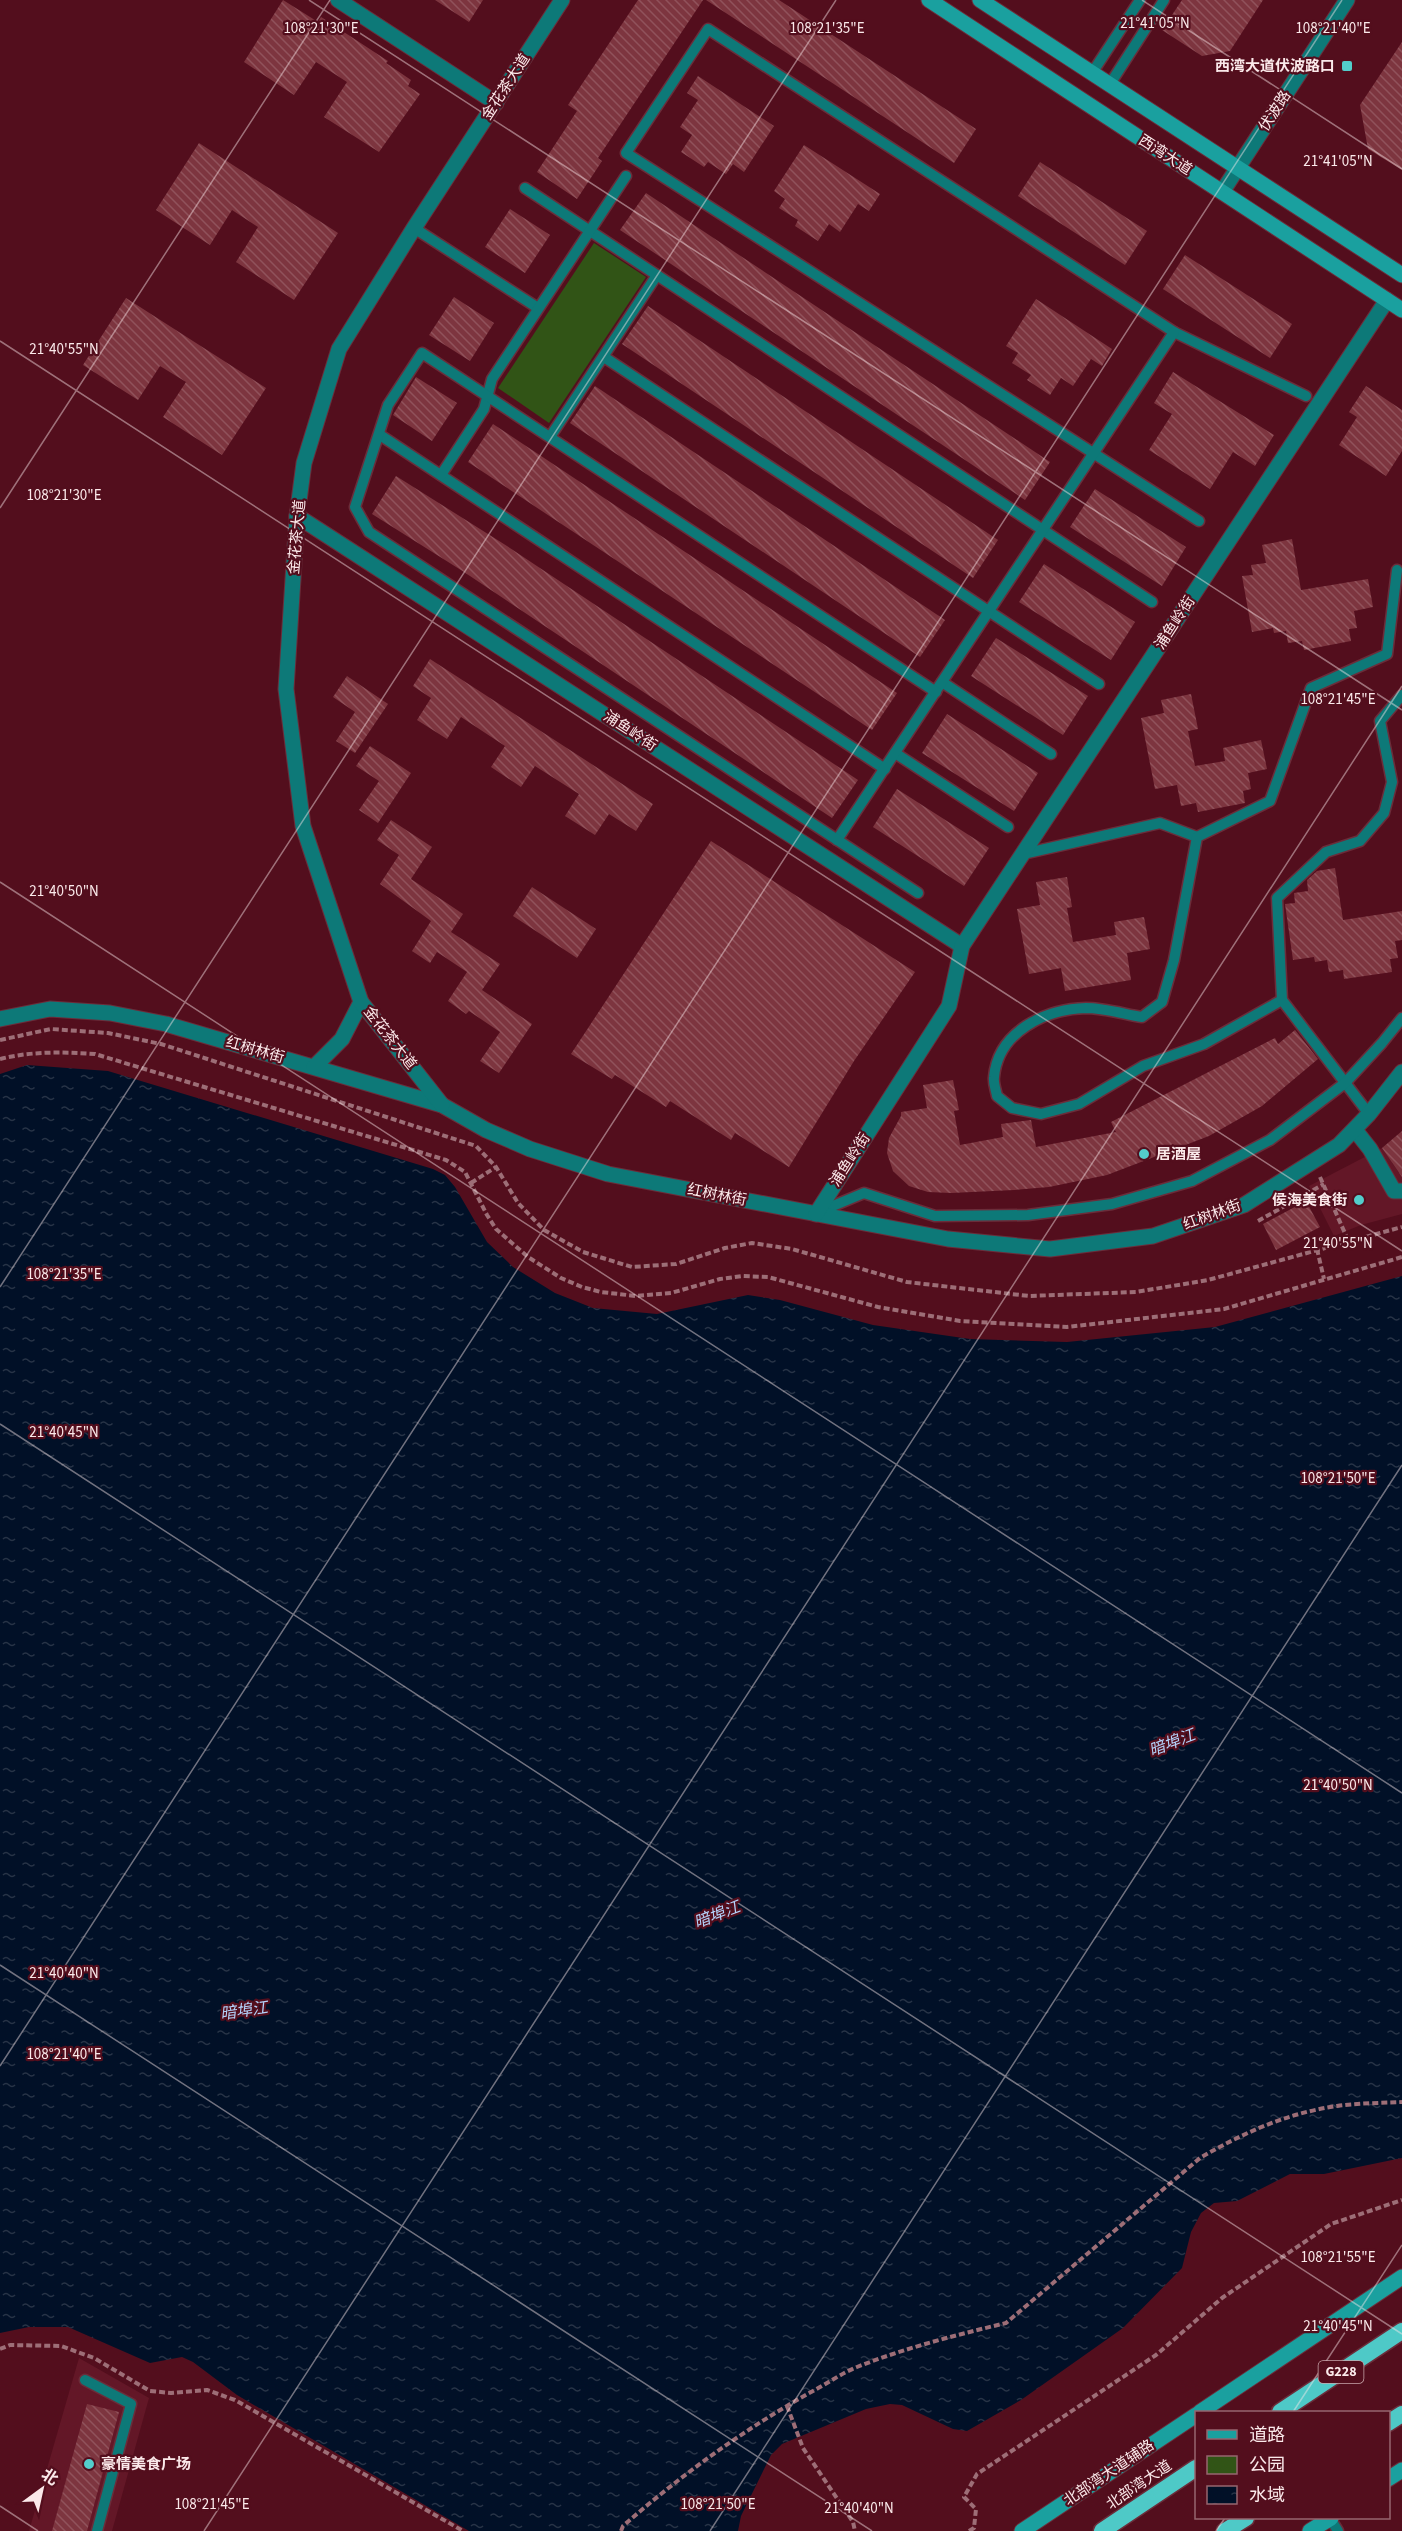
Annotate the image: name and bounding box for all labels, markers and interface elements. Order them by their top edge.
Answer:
text: 21°41'05"N [1120,13,1190,34]
text: 108°21'30"E [283,18,359,39]
text: 108°21'35"E [789,18,865,39]
text: 108°21'40"E [1295,18,1371,39]
street label: 金花茶大道 [477,50,535,124]
place label: 西湾大道伏波路口 [1215,56,1335,77]
marker: 西湾大道伏波路口 [1340,59,1354,73]
street label: 伏波路 [1254,86,1296,136]
street label: 西湾大道 [1134,130,1196,180]
text: 21°41'05"N [1303,151,1373,172]
text: 21°40'55"N [29,339,99,360]
text: 108°21'30"E [26,485,102,506]
street label: 金花茶大道 [283,499,311,575]
street label: 浦鱼岭街 [1150,592,1200,654]
text: 108°21'45"E [1300,689,1376,710]
street label: 浦鱼岭街 [599,706,661,756]
text: 21°40'50"N [29,881,99,902]
street label: 金花茶大道 [359,1002,421,1074]
street label: 红树林街 [223,1032,287,1068]
street label: 浦鱼岭街 [825,1129,875,1191]
place label: 居酒屋 [1156,1144,1201,1165]
marker: 居酒屋 [1137,1147,1151,1161]
street label: 红树林街 [686,1179,748,1211]
place label: 侯海美食街 [1272,1190,1347,1211]
marker: 侯海美食街 [1352,1193,1366,1207]
street label: 红树林街 [1180,1195,1244,1235]
text: 21°40'55"N [1303,1233,1373,1254]
text: 108°21'35"E [26,1264,102,1285]
text: 21°40'45"N [29,1422,99,1443]
text: 108°21'50"E [1300,1468,1376,1489]
water label: 暗埠江 [1146,1723,1200,1762]
text: 21°40'50"N [1303,1775,1373,1796]
water label: 暗埠江 [691,1895,745,1934]
text: 21°40'40"N [29,1963,99,1984]
water label: 暗埠江 [219,1996,271,2025]
text: 108°21'40"E [26,2044,102,2065]
text: 108°21'55"E [1300,2247,1376,2268]
text: 21°40'45"N [1303,2316,1373,2337]
road number: G228 [1318,2361,1364,2383]
legend [1195,2411,1390,2519]
text: 道路 [1249,2423,1285,2448]
street label: 北部湾大道辅路 [1060,2436,1158,2510]
text: 公园 [1249,2453,1285,2478]
place label: 豪情美食广场 [101,2454,191,2475]
marker: 豪情美食广场 [82,2457,96,2471]
street label: 北部湾大道 [1103,2457,1175,2513]
north arrow [12,2459,72,2519]
text: 北 [37,2464,62,2491]
text: 水域 [1249,2483,1285,2508]
text: 108°21'45"E [174,2494,250,2515]
text: 108°21'50"E [680,2494,756,2515]
text: 21°40'40"N [824,2498,894,2519]

